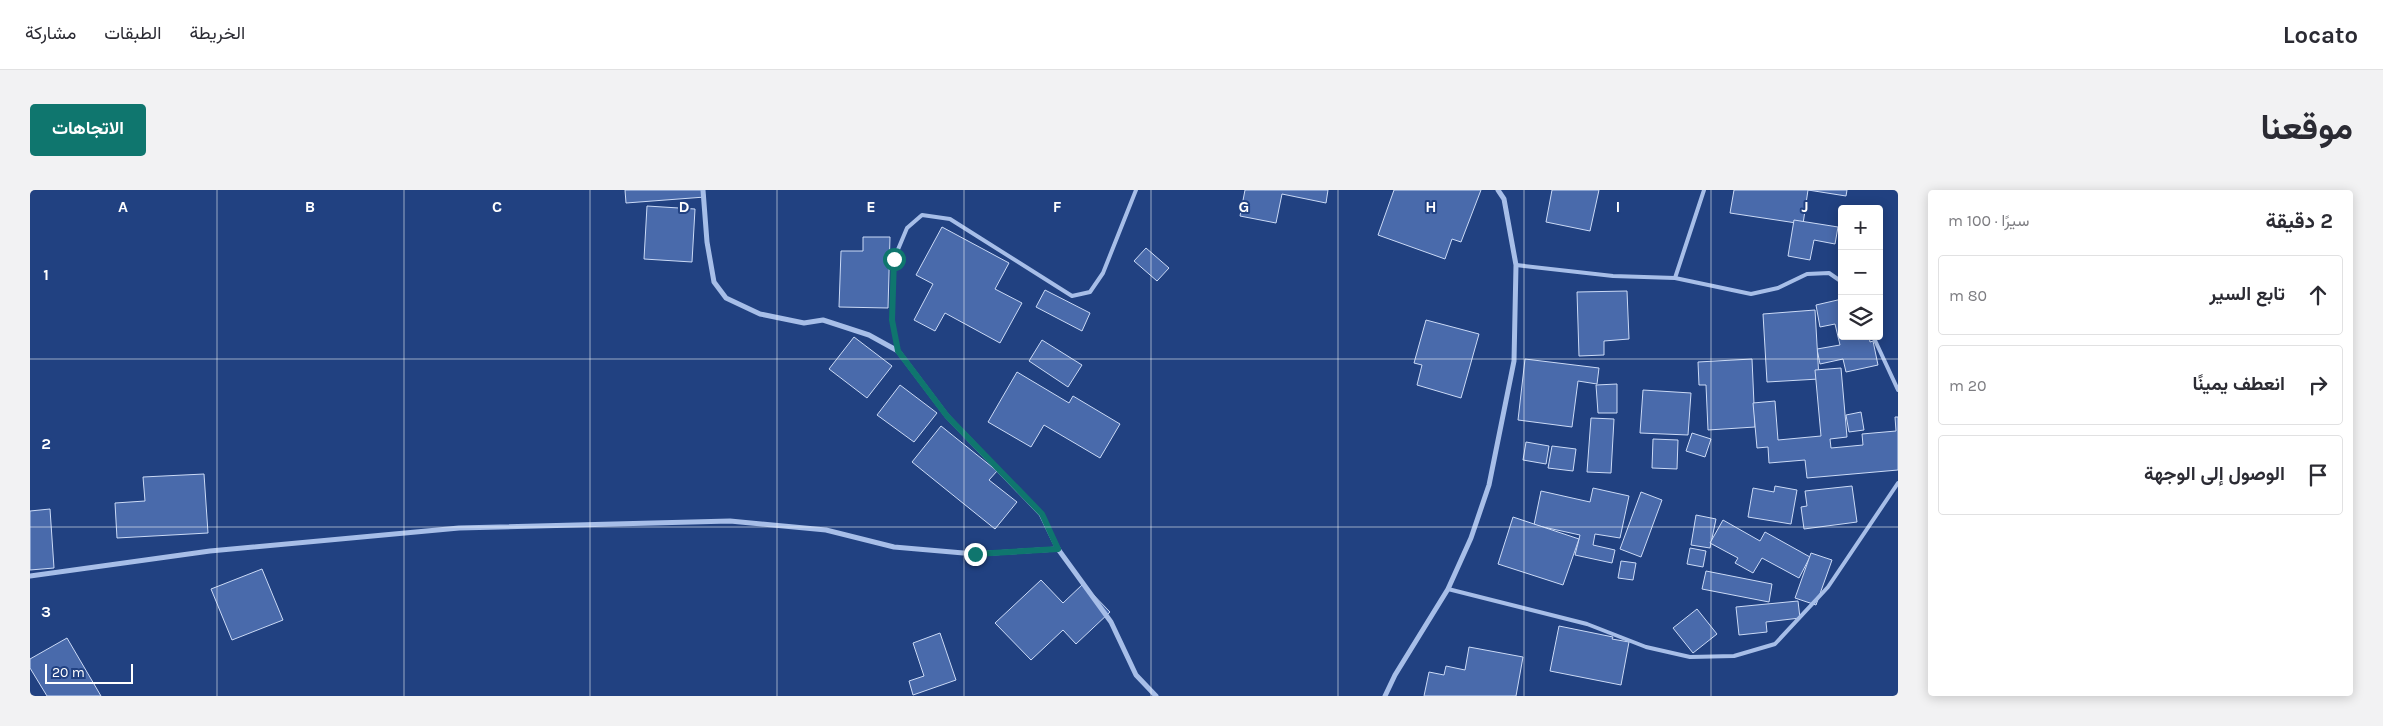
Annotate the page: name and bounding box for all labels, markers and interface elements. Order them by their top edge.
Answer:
text: Locato [2283,21,2358,49]
text: مشاركة [25,22,76,44]
text: الطبقات [104,22,161,44]
text: الخريطة [189,22,245,44]
button: الاتجاهات [30,104,146,156]
text: موقعنا [2260,107,2353,148]
text: A [118,197,128,216]
text: B [305,197,315,216]
text: C [492,197,502,216]
text: D [679,197,690,216]
text: E [866,197,876,216]
text: F [1053,197,1062,216]
text: G [1239,197,1249,216]
text: H [1425,197,1437,216]
text: I [1616,197,1620,216]
text: J [1801,197,1809,216]
map controls [1838,205,1883,340]
button: + [1838,205,1883,250]
text: 2 دقيقة [2265,209,2333,233]
text: سيرًا · 100 m [1948,211,2029,230]
route start [883,248,906,271]
button: − [1838,250,1883,295]
text: 1 [43,265,49,284]
icon: ahead [2304,281,2332,309]
text: تابع السير [2209,283,2285,305]
text: 80 m [1949,286,1987,305]
button: layers [1838,295,1883,340]
icon: right [2304,371,2332,399]
text: انعطف يمينًا [2193,373,2285,395]
text: 20 m [1949,376,1987,395]
text: 2 [41,434,51,453]
icon: arrive [2304,461,2332,489]
text: الوصول إلى الوجهة [2144,463,2285,485]
route end [964,543,987,566]
text: 3 [41,602,51,621]
scale bar [45,661,132,684]
text: 20 m [52,664,85,681]

